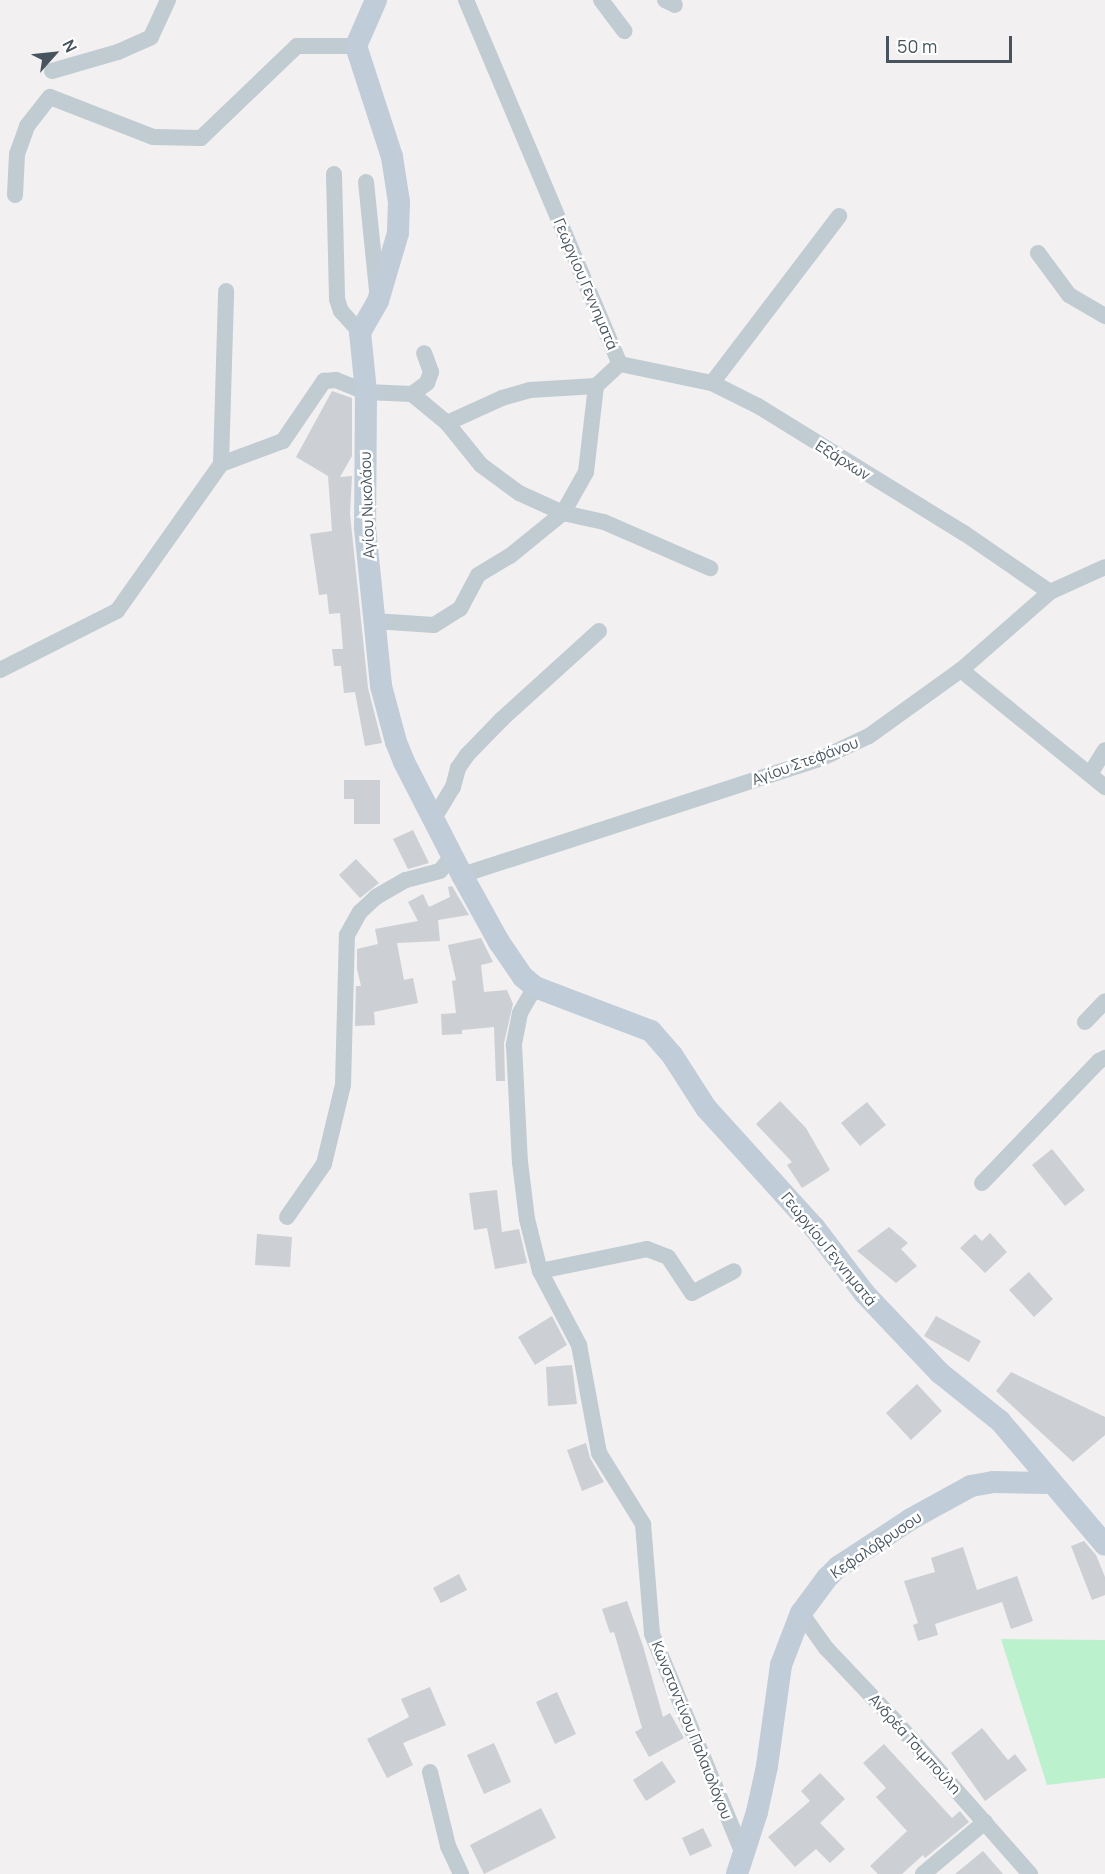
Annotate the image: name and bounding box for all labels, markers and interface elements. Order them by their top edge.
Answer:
north arrow [24,24,84,84]
scale bar [889,24,1015,62]
text: 50 m [897,34,937,58]
text: N [58,36,82,56]
street label: Γεωργίου Γεννηματά [550,216,622,352]
street label: Εξάρχων [812,436,874,484]
street label: Αγίου Νικολάου [356,451,378,559]
street label: Αγίου Στεφάνου [749,733,861,789]
street label: Γεωργίου Γεννηματά [778,1189,880,1309]
street label: Κεφαλόβρυσου [827,1508,925,1582]
street label: Κωνσταντίνου Παλαιολόγου [648,1638,736,1822]
street label: Ανδρέα Τσιμπούλη [865,1690,965,1798]

